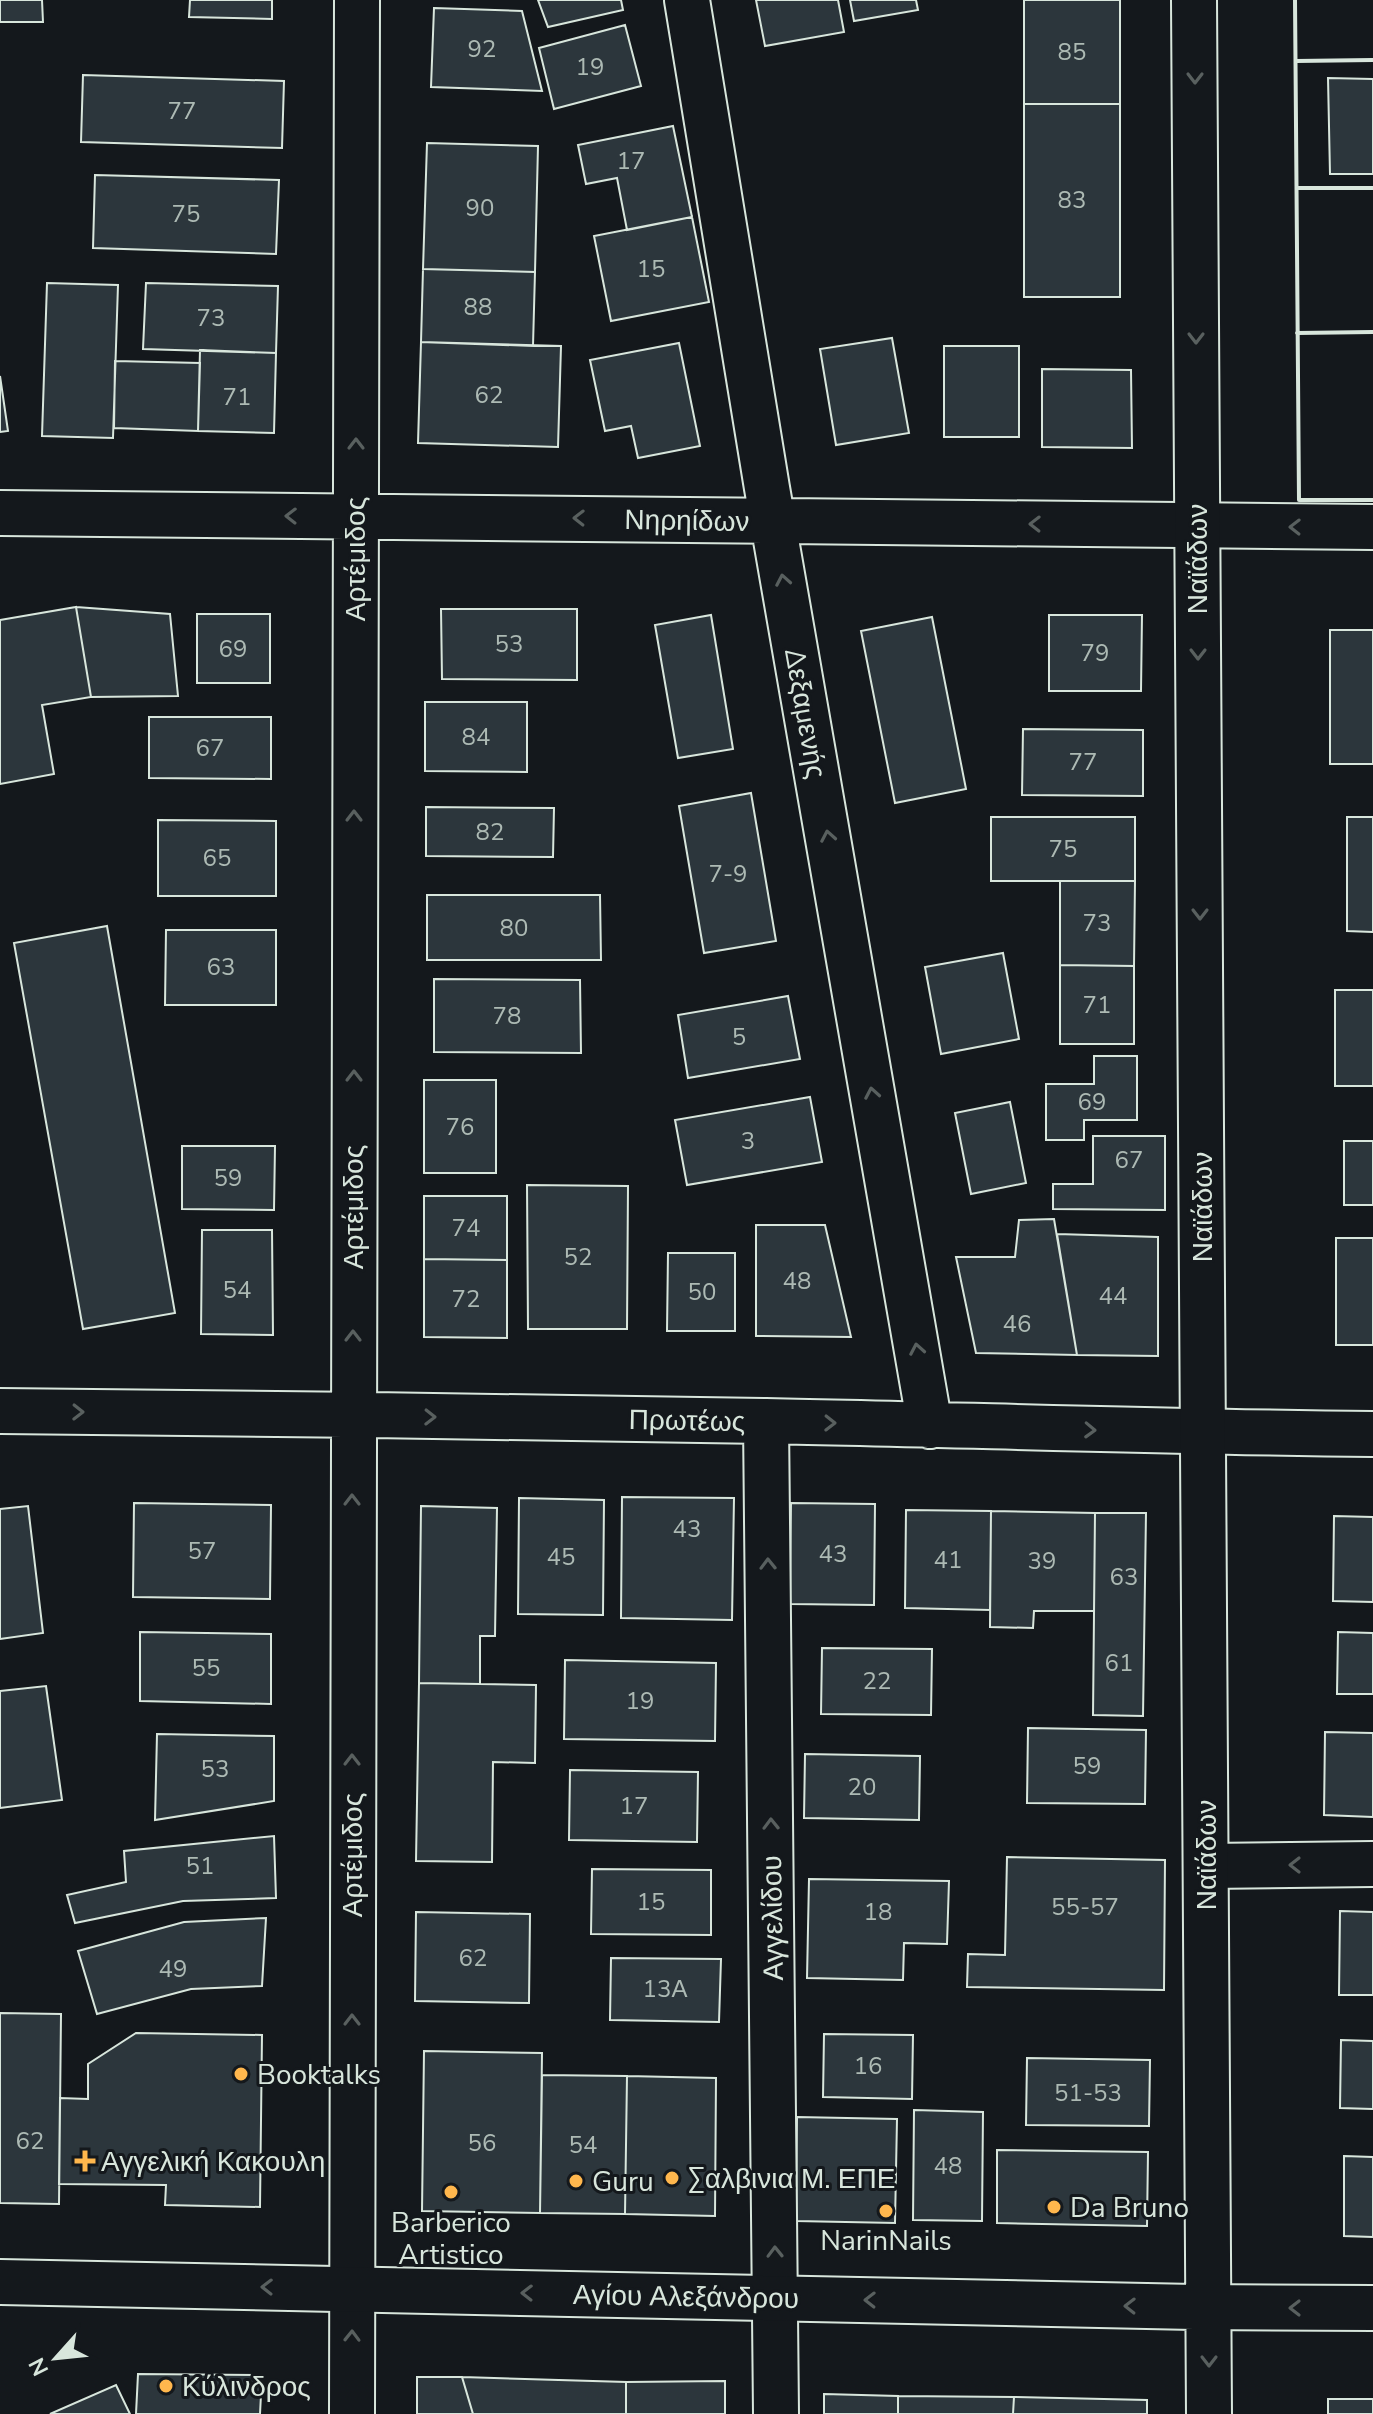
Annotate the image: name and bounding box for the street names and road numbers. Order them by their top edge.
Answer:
street label: Αρτέμιδος [337,497,375,621]
street label: Νηρηίδων [624,501,750,541]
street label: Ναϊάδων [1179,504,1217,614]
street label: Δεξαμενής [775,645,835,782]
street label: Αρτέμιδος [335,1145,373,1269]
street label: Ναϊάδων [1184,1152,1222,1262]
street label: Πρωτέως [628,1401,746,1441]
street label: Αρτέμιδος [334,1793,372,1917]
street label: Ναϊάδων [1188,1800,1226,1910]
street label: Αγγελίδου [753,1855,793,1981]
street label: Αγίου Αλεξάνδρου [573,2276,799,2318]

